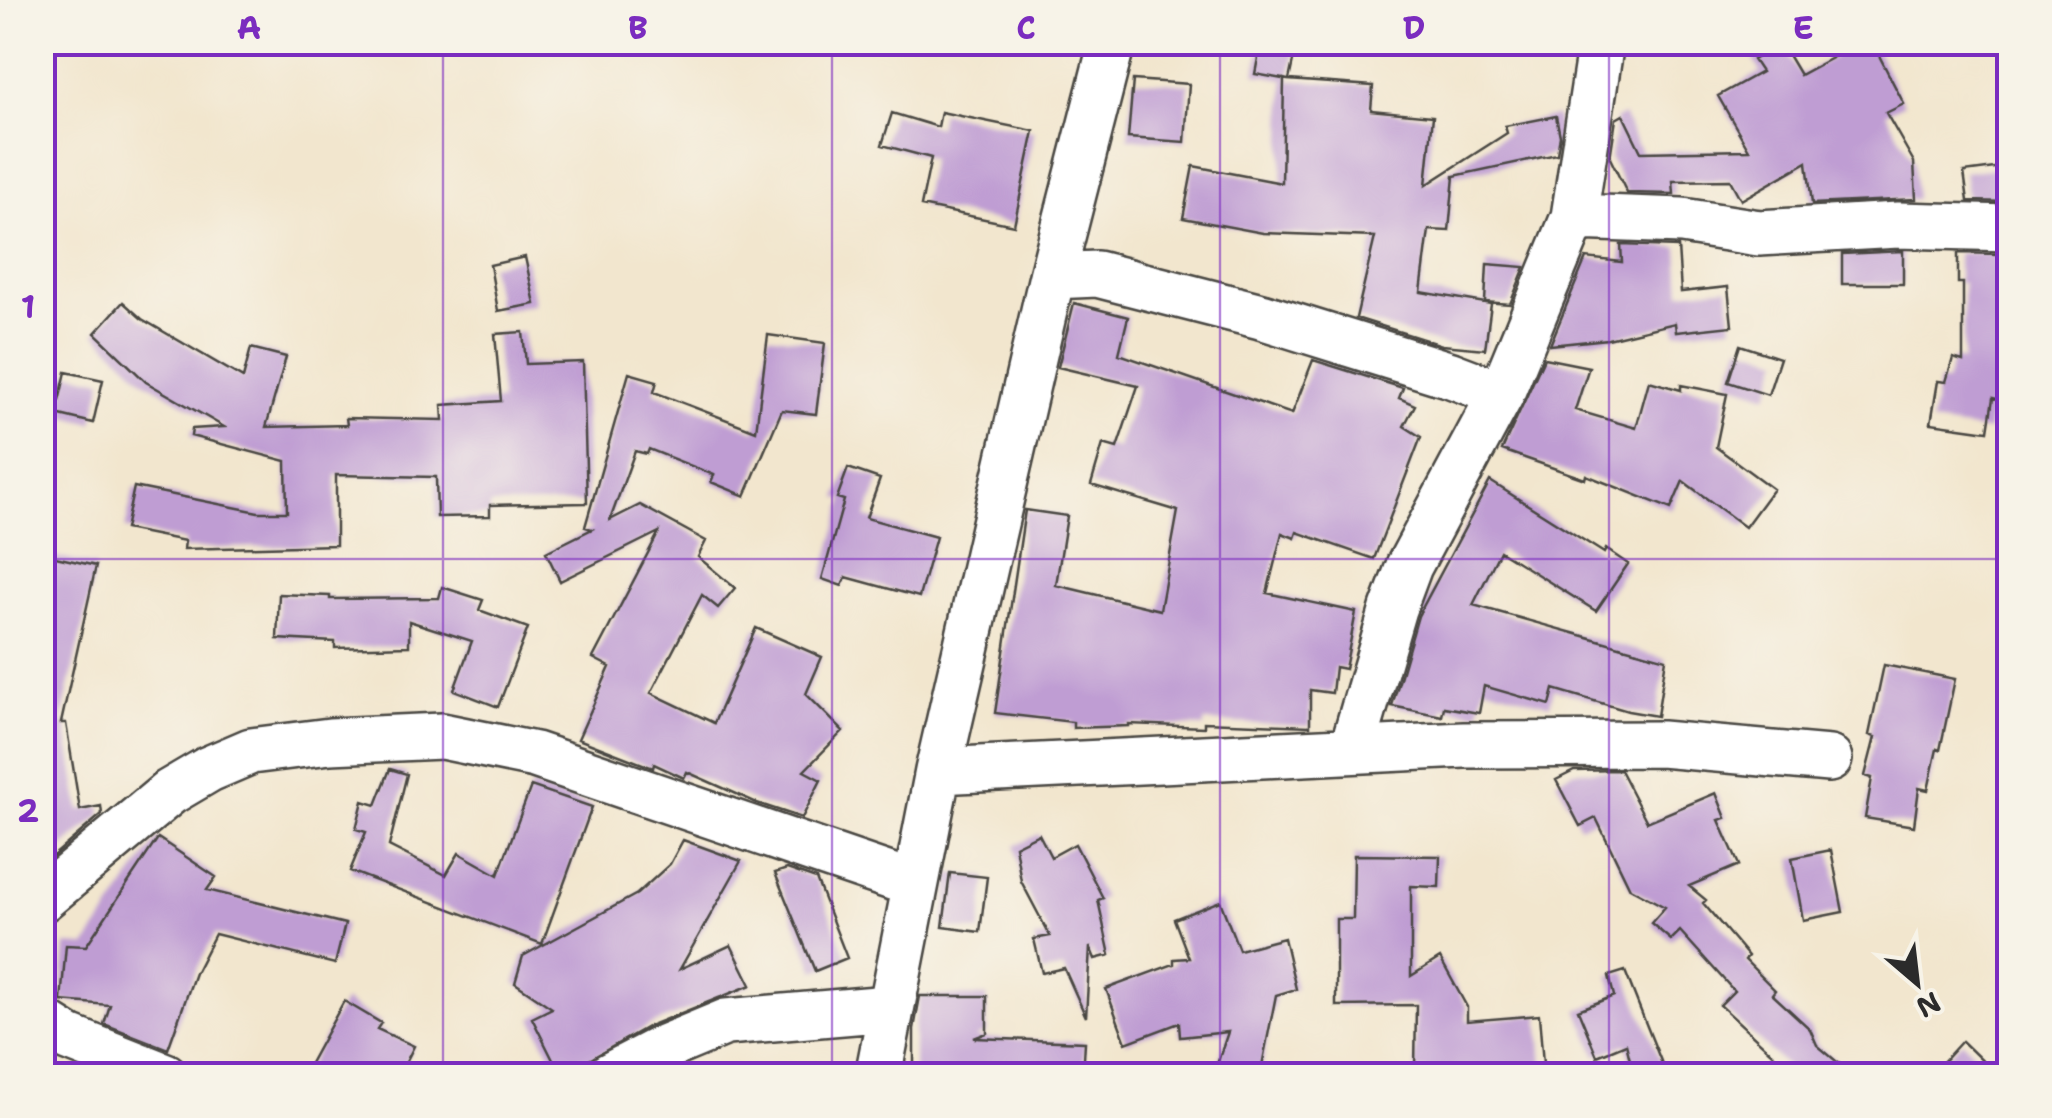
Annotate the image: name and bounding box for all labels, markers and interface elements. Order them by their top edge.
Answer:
text: A [237,6,261,49]
text: B [628,6,648,49]
text: C [1016,6,1036,49]
text: D [1403,6,1425,49]
text: E [1792,6,1814,49]
text: 1 [21,285,35,328]
text: 2 [17,789,39,832]
north arrow [1867,933,1967,1033]
text: N [1910,983,1947,1027]

